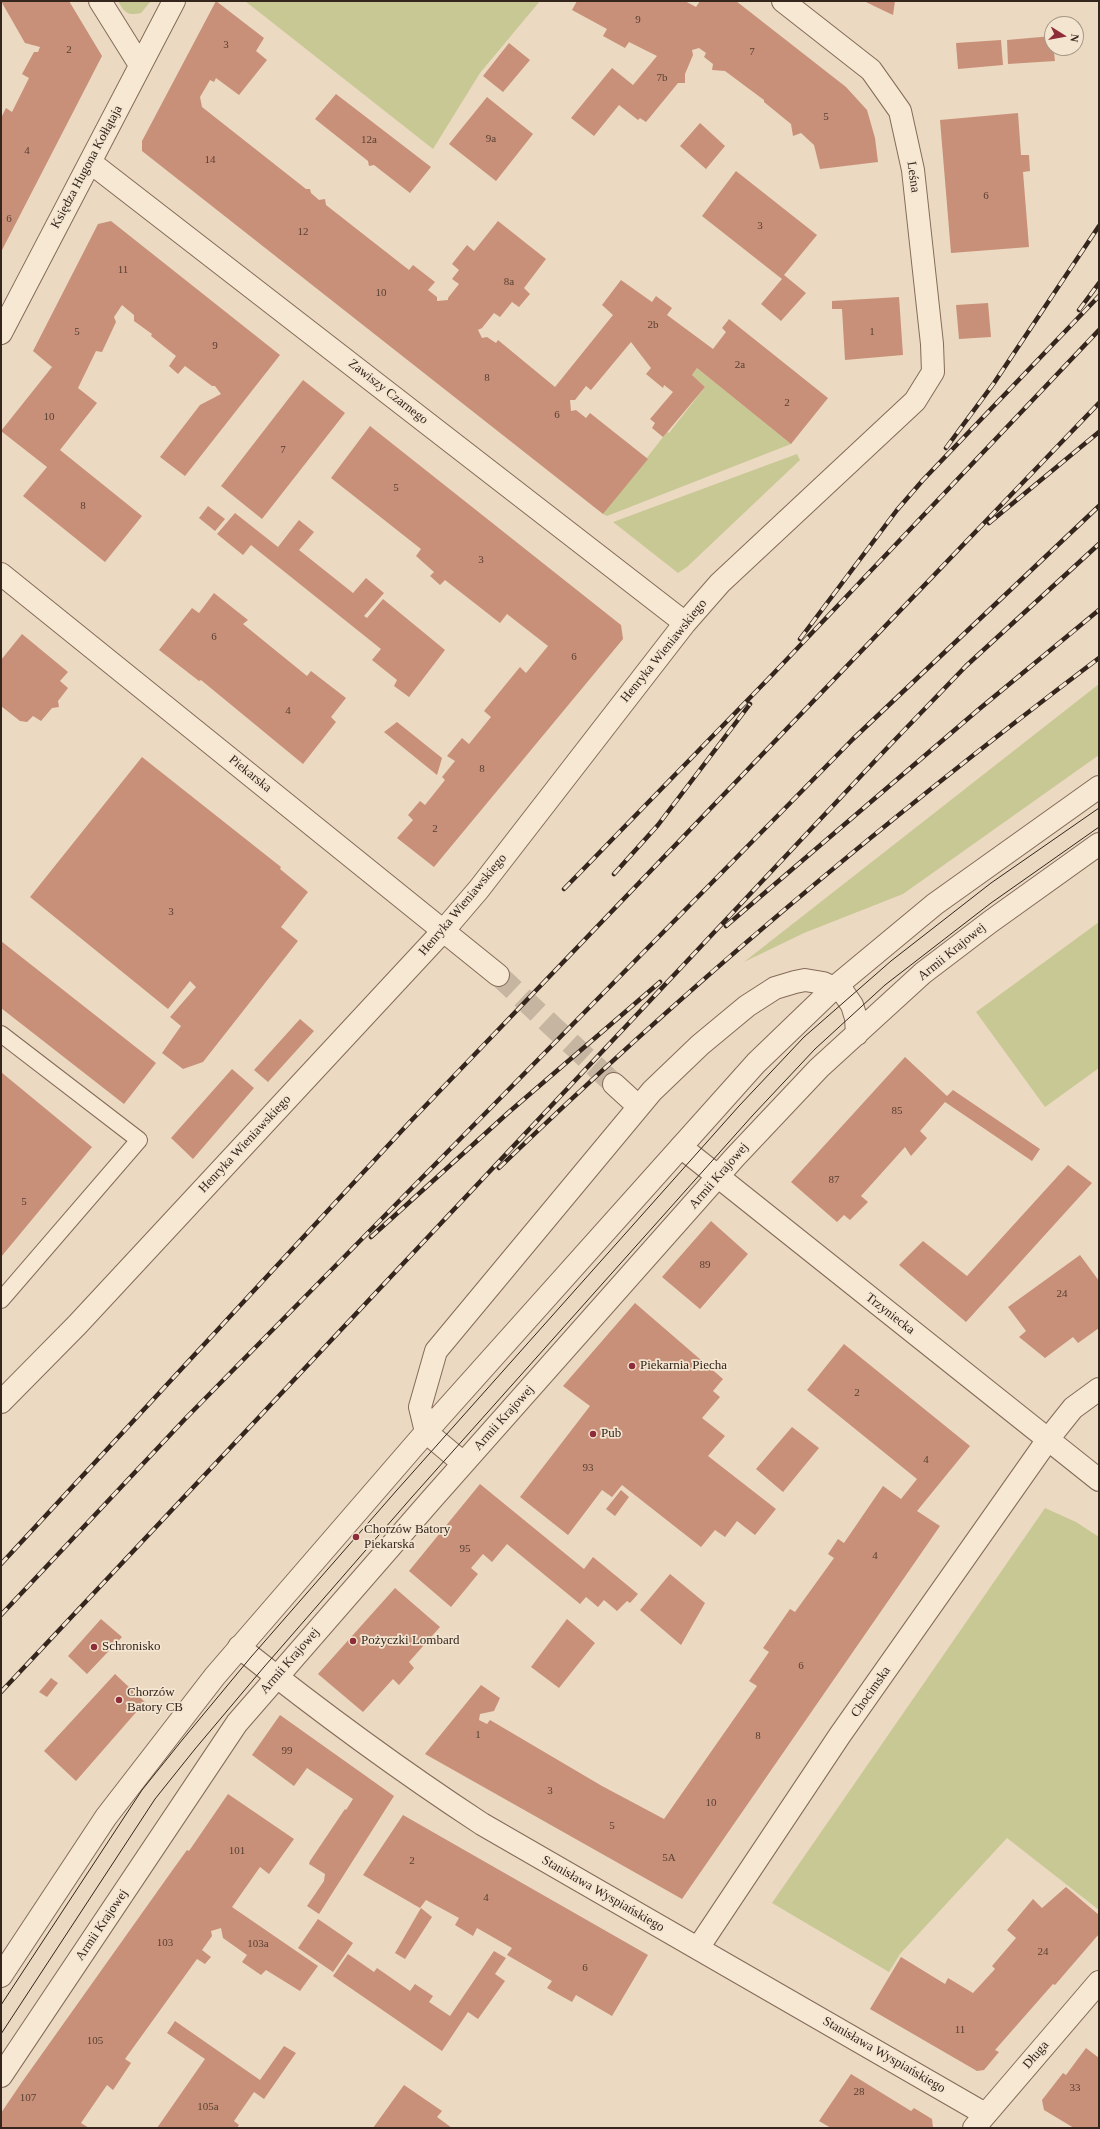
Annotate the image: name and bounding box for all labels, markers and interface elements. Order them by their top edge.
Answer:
house number: 9 [635,13,641,27]
north arrow [1044,16,1084,56]
text: N [1068,33,1081,43]
house number: 3 [223,38,229,52]
house number: 2 [66,43,72,57]
house number: 7 [749,45,755,59]
house number: 7b [656,71,668,85]
street label: Księdza Hugona Kołłątaja [48,103,126,231]
house number: 5 [823,110,829,124]
house number: 9a [486,132,496,146]
house number: 12a [361,133,377,147]
house number: 4 [24,144,30,158]
house number: 14 [204,153,216,167]
street label: Leśna [903,161,923,193]
house number: 6 [983,189,989,203]
house number: 6 [6,212,12,226]
house number: 3 [757,219,763,233]
house number: 12 [298,225,308,239]
house number: 11 [118,263,128,277]
house number: 8a [504,275,514,289]
house number: 10 [376,286,386,300]
house number: 2b [648,318,658,332]
house number: 5 [74,325,80,339]
house number: 1 [869,325,875,339]
house number: 9 [212,339,218,353]
street label: Zawiszy Czarnego [345,356,431,428]
house number: 2a [735,358,745,372]
house number: 8 [484,371,490,385]
house number: 2 [784,396,790,410]
house number: 6 [554,408,560,422]
house number: 10 [44,410,54,424]
house number: 7 [280,443,286,457]
house number: 5 [393,481,399,495]
house number: 8 [80,499,86,513]
house number: 3 [478,553,484,567]
street label: Henryka Wieniawskiego [618,596,710,706]
house number: 6 [211,630,217,644]
house number: 6 [571,650,577,664]
house number: 4 [285,704,291,718]
street label: Piekarska [225,752,275,796]
house number: 8 [479,762,485,776]
house number: 2 [432,822,438,836]
street label: Henryka Wieniawskiego [416,851,510,959]
house number: 3 [168,905,174,919]
street label: Armii Krajowej [915,920,989,984]
street label: Henryka Wieniawskiego [196,1092,294,1196]
house number: 85 [892,1104,902,1118]
street label: Armii Krajowej [686,1140,752,1212]
house number: 87 [828,1173,840,1187]
house number: 5 [21,1195,27,1209]
house number: 89 [700,1258,710,1272]
house number: 24 [1056,1287,1068,1301]
street label: Trzyniecka [862,1290,918,1338]
place label: Piekarnia Piecha [640,1358,727,1374]
marker: Piekarnia Piecha [627,1361,637,1371]
street label: Armii Krajowej [471,1382,537,1454]
house number: 2 [854,1386,860,1400]
place label: Pub [601,1426,621,1442]
marker: Pub [588,1429,598,1439]
house number: 4 [923,1453,929,1467]
house number: 93 [582,1461,594,1475]
place label: Chorzów Batory Piekarska [364,1522,450,1553]
marker: Chorzów Batory Piekarska [351,1532,361,1542]
house number: 95 [460,1542,470,1556]
house number: 4 [872,1549,878,1563]
street label: Armii Krajowej [257,1625,323,1697]
place label: Pożyczki Lombard [361,1633,460,1649]
marker: Pożyczki Lombard [348,1636,358,1646]
place label: Schronisko [102,1639,160,1655]
marker: Schronisko [89,1642,99,1652]
house number: 6 [798,1659,804,1673]
street label: Chocimska [848,1664,894,1720]
place label: Chorzów Batory CB [127,1685,183,1716]
marker: Chorzów Batory CB [114,1695,124,1705]
house number: 1 [475,1728,481,1742]
house number: 8 [755,1729,761,1743]
house number: 99 [282,1744,292,1758]
house number: 3 [547,1784,553,1798]
house number: 10 [706,1796,716,1810]
house number: 5 [609,1819,615,1833]
house number: 101 [229,1844,245,1858]
house number: 5A [662,1851,676,1865]
street label: Stanisława Wyspiańskiego [539,1853,667,1935]
house number: 2 [409,1854,415,1868]
street label: Armii Krajowej [72,1886,132,1964]
house number: 4 [483,1891,489,1905]
house number: 103 [157,1936,173,1950]
house number: 103a [247,1937,269,1951]
house number: 24 [1038,1945,1048,1959]
house number: 6 [582,1961,588,1975]
street label: Stanisława Wyspiańskiego [820,2014,948,2096]
house number: 11 [955,2023,965,2037]
house number: 105 [87,2034,103,2048]
street label: Długa [1020,2038,1052,2072]
house number: 33 [1070,2081,1080,2095]
house number: 28 [854,2085,864,2099]
house number: 107 [20,2091,36,2105]
house number: 105a [197,2100,219,2114]

